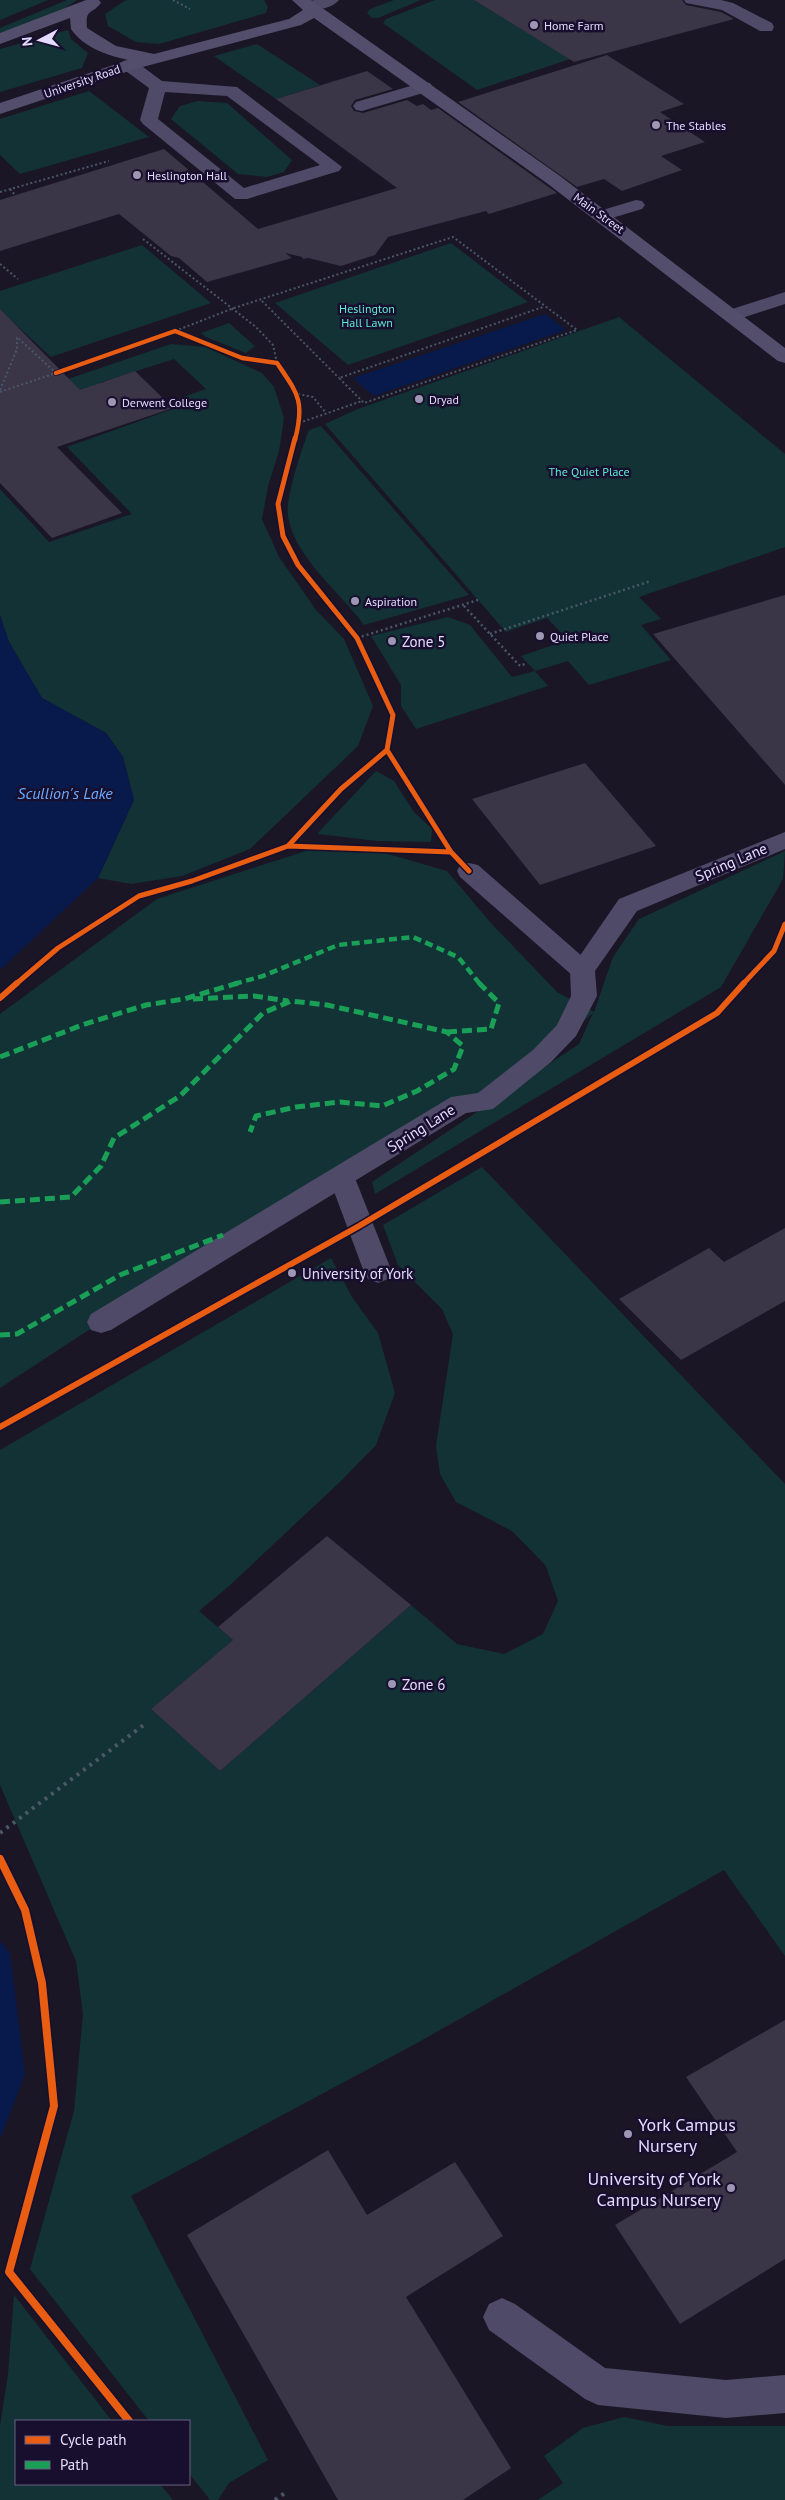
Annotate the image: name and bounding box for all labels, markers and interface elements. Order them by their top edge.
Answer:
north arrow [15,15,65,65]
place label: Home Farm [544,18,604,33]
marker: Home Farm [528,19,540,31]
text: N [18,36,37,47]
street label: University Road [42,61,122,101]
place label: The Stables [666,118,726,133]
marker: The Stables [650,119,662,131]
place label: Heslington Hall [147,168,228,183]
marker: Heslington Hall [131,169,143,181]
street label: Main Street [571,190,627,236]
park label: Heslington Hall Lawn [339,301,395,330]
place label: Dryad [429,392,459,407]
marker: Dryad [413,393,425,405]
place label: Derwent College [122,395,207,410]
marker: Derwent College [106,396,118,408]
park label: The Quiet Place [548,464,630,479]
place label: Aspiration [365,594,417,609]
marker: Aspiration [349,595,361,607]
place label: Quiet Place [550,629,609,644]
marker: Quiet Place [534,630,546,642]
place label: Zone 5 [402,632,445,651]
marker: Zone 5 [386,635,398,647]
water label: Scullion's Lake [17,783,113,803]
street label: Spring Lane [692,838,770,886]
street label: Spring Lane [384,1100,458,1156]
place label: University of York [302,1264,414,1283]
marker: University of York [286,1267,298,1279]
place label: Zone 6 [402,1675,445,1694]
marker: Zone 6 [386,1678,398,1690]
place label: York Campus Nursery [638,2113,736,2157]
marker: York Campus Nursery [622,2128,634,2140]
place label: University of York Campus Nursery [587,2167,722,2211]
marker: University of York Campus Nursery [725,2182,737,2194]
legend [15,2420,190,2485]
text: Cycle path [60,2430,126,2449]
text: Path [60,2455,89,2474]

